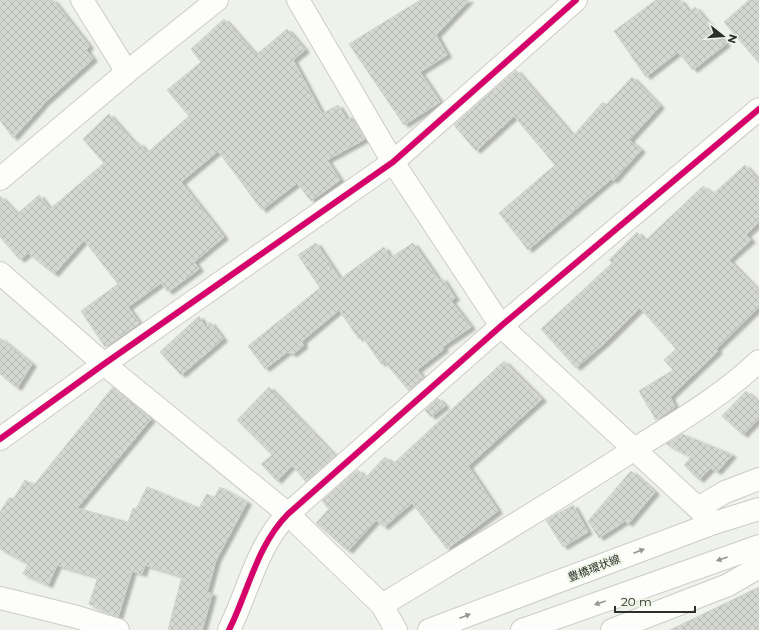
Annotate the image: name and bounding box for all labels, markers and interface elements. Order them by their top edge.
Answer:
north arrow [703,16,743,56]
text: N [725,33,741,45]
one-way arrow [634,547,646,553]
street label: 豊橋環状線 [566,552,622,584]
one-way arrow [716,557,728,563]
scale bar [615,588,695,614]
text: 20 m [621,594,652,609]
one-way arrow [593,600,605,606]
one-way arrow [460,613,472,619]

